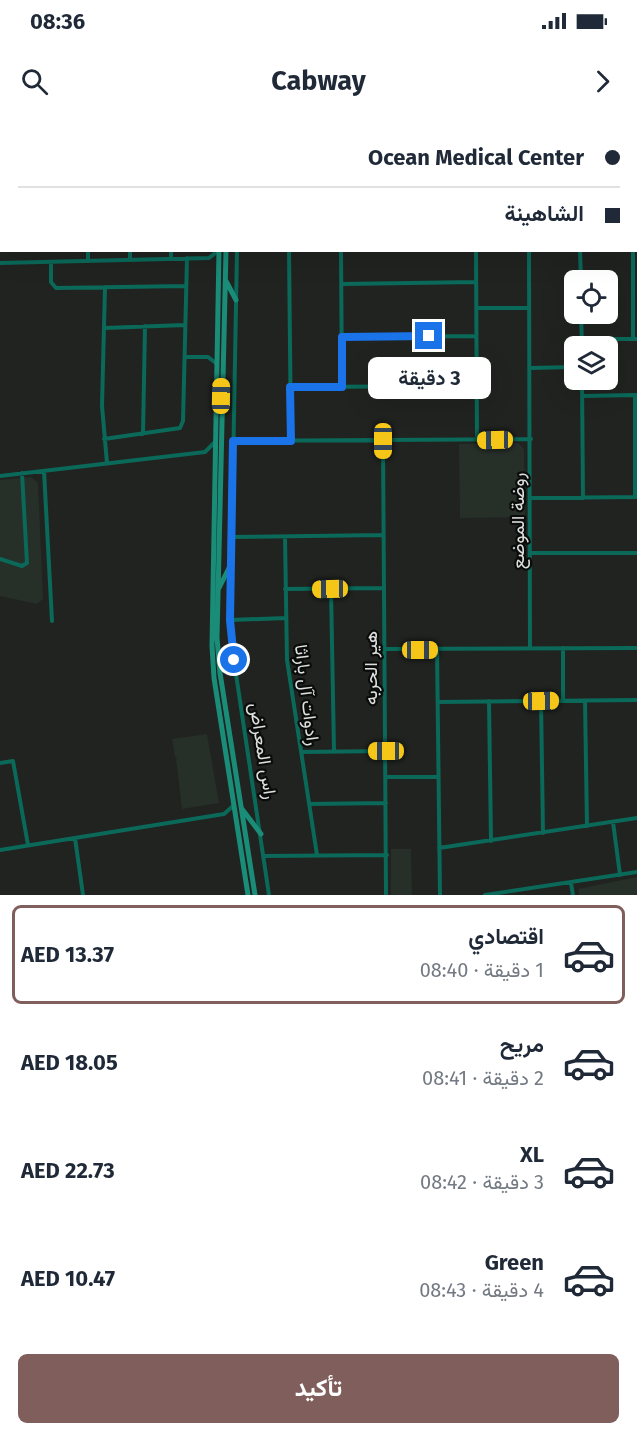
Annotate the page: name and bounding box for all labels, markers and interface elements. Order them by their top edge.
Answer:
text: 08:36 [30,8,85,35]
icon: search [18,65,51,98]
text: Cabway [271,65,366,97]
icon: forward [586,65,619,98]
text: Ocean Medical Center [368,144,584,171]
text: الشاهينة [504,200,584,227]
map controls [564,270,618,390]
button: locate [564,270,618,324]
route end [415,322,442,349]
button: layers [564,336,618,390]
callout: 3 دقيقة [368,357,490,399]
text: 3 دقيقة [398,366,461,390]
car [212,378,230,414]
car [374,423,392,459]
car [477,431,513,449]
street label: روضة الموضع [507,473,530,569]
car [312,580,348,598]
street label: هير الحربه [360,631,382,705]
car [402,641,438,659]
street label: رادوات آل باراثا [290,643,324,747]
route start [220,646,247,673]
car [523,692,559,710]
street label: راس المعراض [245,701,281,801]
car [368,742,404,760]
text: اقتصادي [468,923,544,950]
icon: car [562,928,616,982]
text: AED 13.37 [21,941,114,968]
text: 1 دقيقة · 08:40 [420,958,544,982]
text: مريح [500,1031,544,1058]
icon: car [562,1036,616,1090]
text: AED 18.05 [21,1049,118,1076]
text: 2 دقيقة · 08:41 [422,1066,544,1090]
text: XL [520,1141,544,1168]
icon: car [562,1144,616,1198]
text: AED 22.73 [21,1157,115,1184]
text: 3 دقيقة · 08:42 [420,1170,544,1194]
text: Green [485,1249,544,1276]
icon: car [562,1252,616,1306]
text: AED 10.47 [21,1265,115,1292]
text: 4 دقيقة · 08:43 [419,1278,544,1302]
button: تأكيد [18,1354,619,1423]

